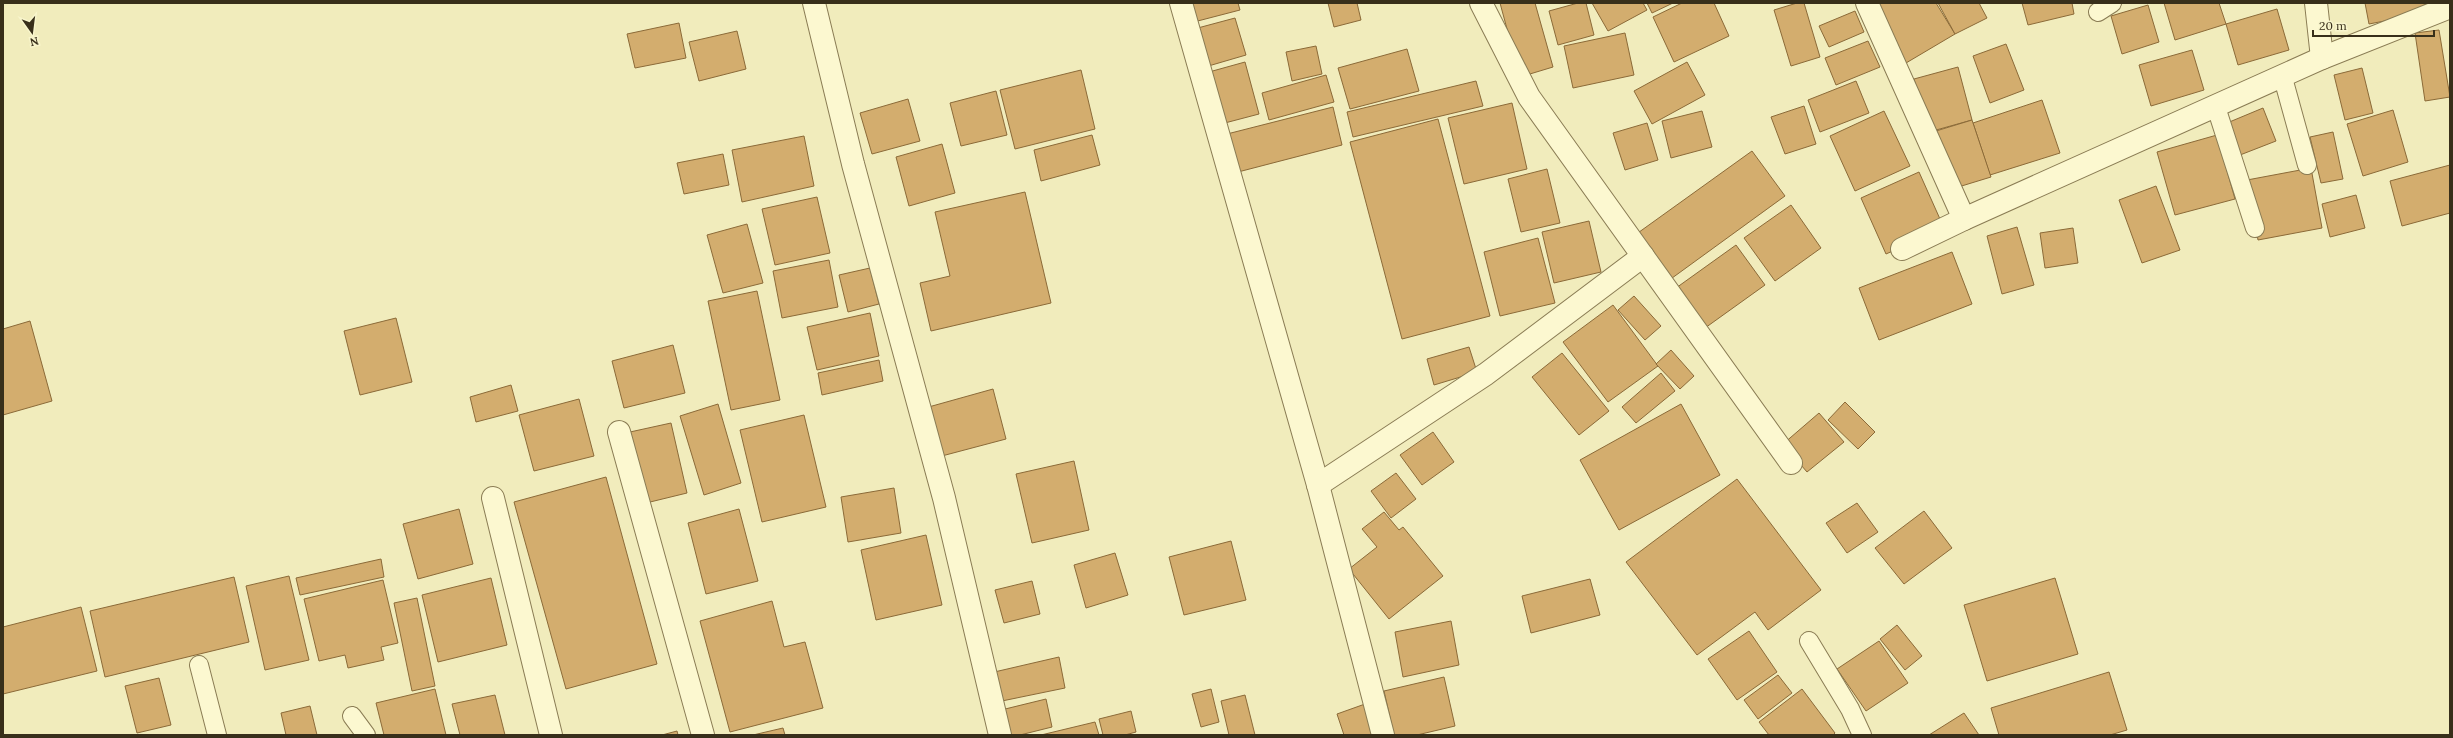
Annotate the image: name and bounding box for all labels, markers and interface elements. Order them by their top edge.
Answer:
north arrow [12,12,52,52]
scale bar [2313,12,2434,38]
text: 20 m [2319,18,2347,33]
text: N [28,34,40,50]

